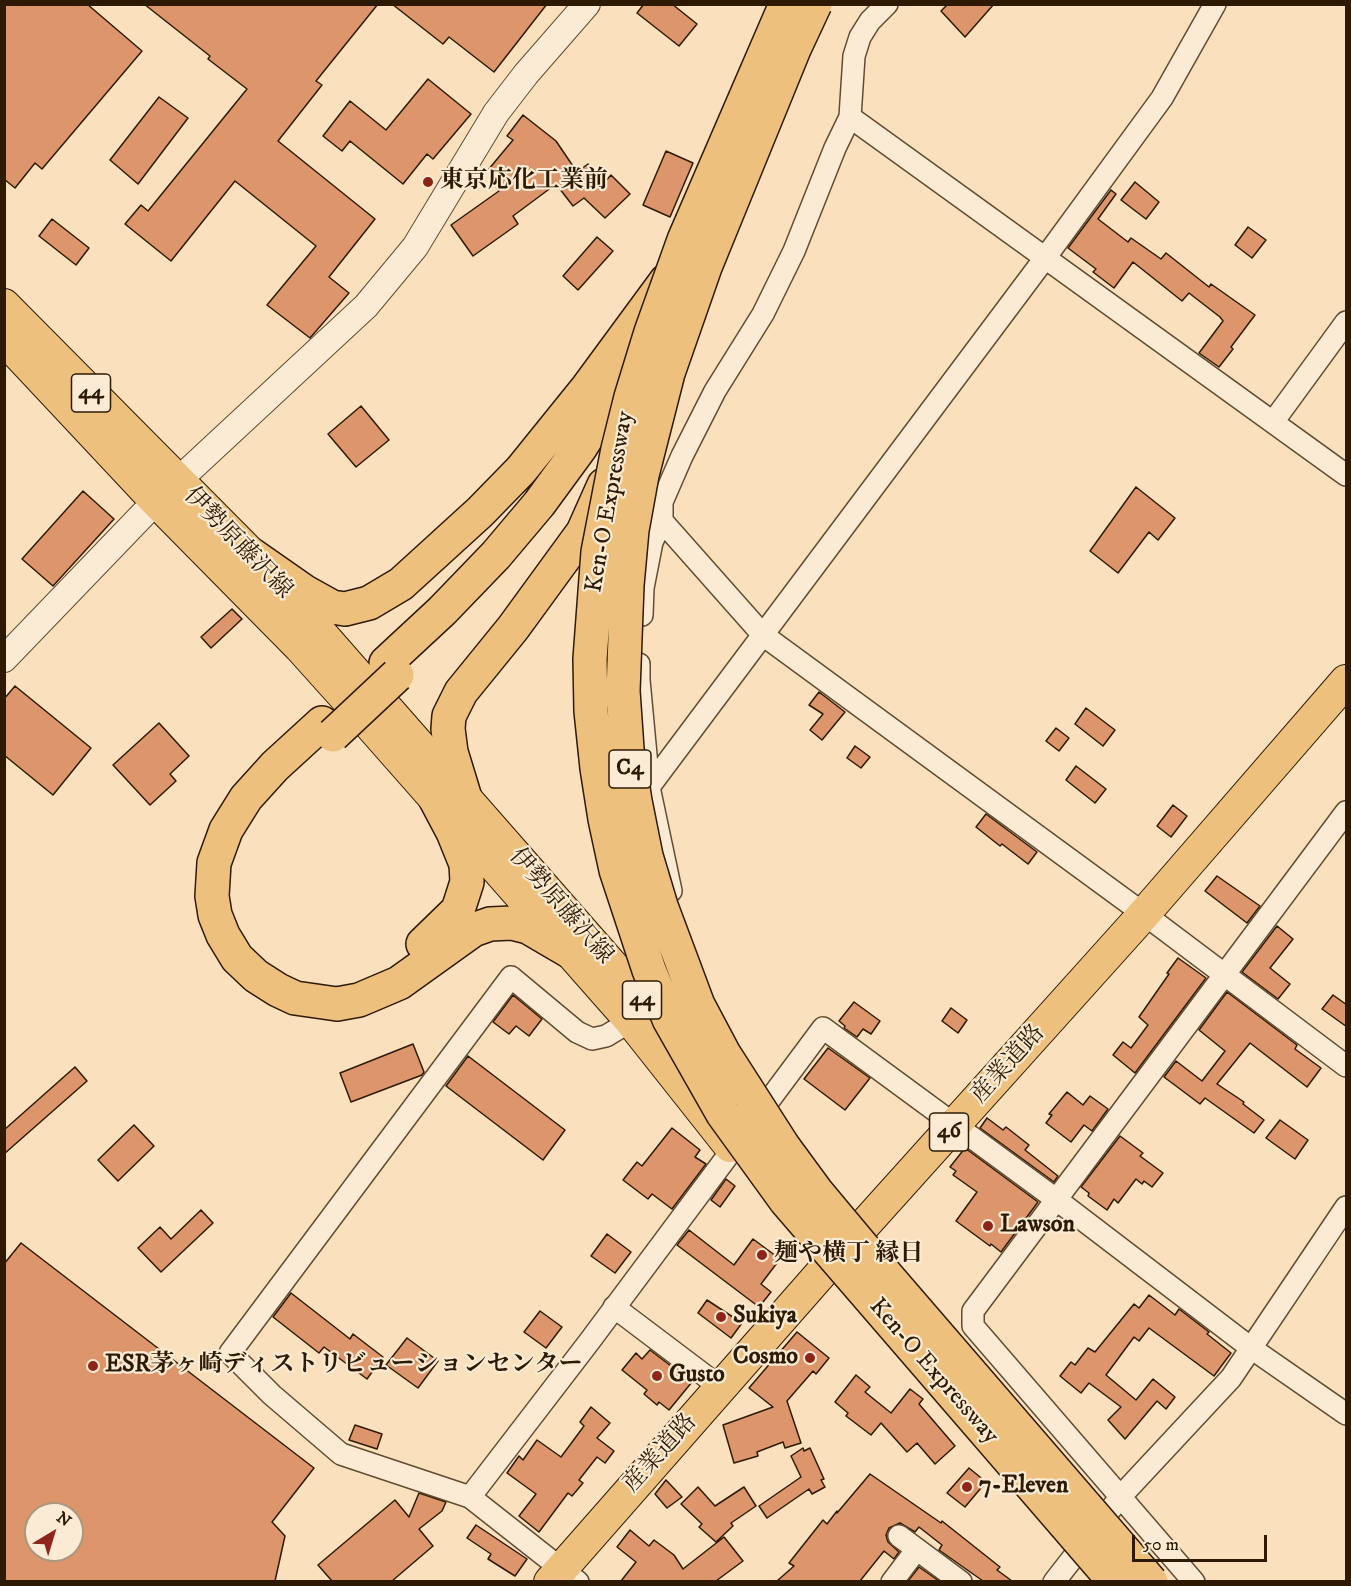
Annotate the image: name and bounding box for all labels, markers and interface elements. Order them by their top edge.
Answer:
place label: 東京応化工業前 [440,168,608,196]
marker: 東京応化工業前 [421,175,435,189]
road number: 44 [72,374,110,412]
street label: Ken-O Expressway [581,409,641,595]
street label: 伊勢原藤沢線 [177,482,297,606]
road number: C4 [609,750,651,788]
street label: 伊勢原藤沢線 [502,843,618,971]
road number: 44 [622,981,662,1019]
street label: 産業道路 [966,1020,1052,1110]
road number: 46 [930,1113,968,1151]
place label: Lawson [1000,1212,1075,1240]
marker: Lawson [981,1219,995,1233]
place label: 麺や横丁 縁日 [774,1241,923,1269]
marker: 麺や横丁 縁日 [755,1248,769,1262]
street label: Ken-O Expressway [862,1293,1004,1451]
place label: Sukiya [733,1303,797,1331]
marker: Sukiya [714,1310,728,1324]
place label: Cosmo [733,1344,798,1372]
marker: Cosmo [803,1351,817,1365]
place label: ESR茅ヶ崎ディストリビューションセンター [105,1352,583,1380]
marker: ESR茅ヶ崎ディストリビューションセンター [86,1359,100,1373]
place label: Gusto [669,1362,725,1390]
marker: Gusto [650,1369,664,1383]
street label: 産業道路 [618,1409,704,1499]
place label: 7-Eleven [979,1473,1068,1501]
marker: 7-Eleven [960,1480,974,1494]
north arrow [24,1502,84,1562]
text: N [53,1507,75,1531]
scale bar [1135,1523,1270,1561]
text: 50 m [1143,1534,1179,1556]

